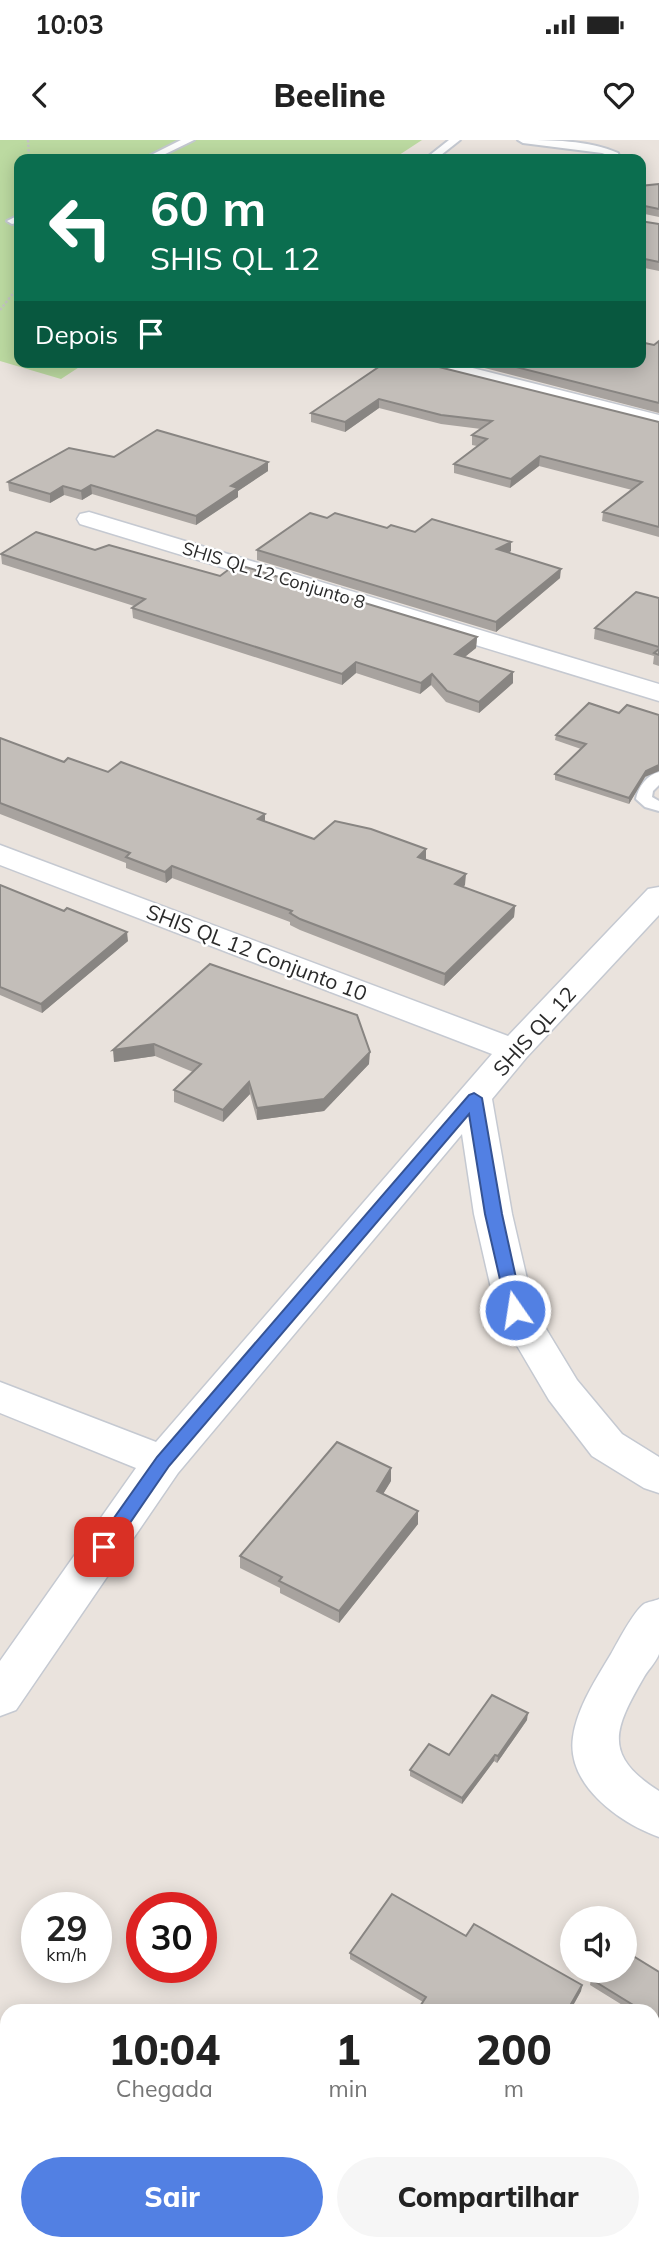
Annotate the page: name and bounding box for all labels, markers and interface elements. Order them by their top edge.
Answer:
text: 10:03 [35,8,104,41]
text: Beeline [273,75,386,115]
icon: back [21,76,59,114]
icon: heart [600,76,638,114]
text: 60 m [150,177,266,238]
icon: left [35,182,126,273]
text: SHIS QL 12 [150,238,320,278]
icon: arrive [132,315,170,353]
text: Depois [35,318,118,351]
street label: SHIS QL 12 Conjunto 8 [180,536,368,614]
street label: SHIS QL 12 Conjunto 10 [143,898,371,1006]
street label: SHIS QL 12 [487,981,581,1081]
position arrow [478,1273,552,1347]
pin [74,1517,134,1577]
icon: arrive [85,1528,123,1566]
speed limit sign: 30 [126,1892,217,1983]
text: 29 [45,1906,88,1950]
map controls [560,1906,637,1983]
button: sound [560,1906,637,1983]
text: km/h [46,1943,87,1966]
text: 10:04 [108,2023,220,2076]
text: 1 [335,2023,361,2076]
text: 200 [476,2023,552,2076]
text: Chegada [116,2074,213,2103]
text: min [328,2074,368,2103]
text: m [504,2074,524,2103]
button: Sair [21,2157,323,2237]
button: Compartilhar [337,2157,639,2237]

